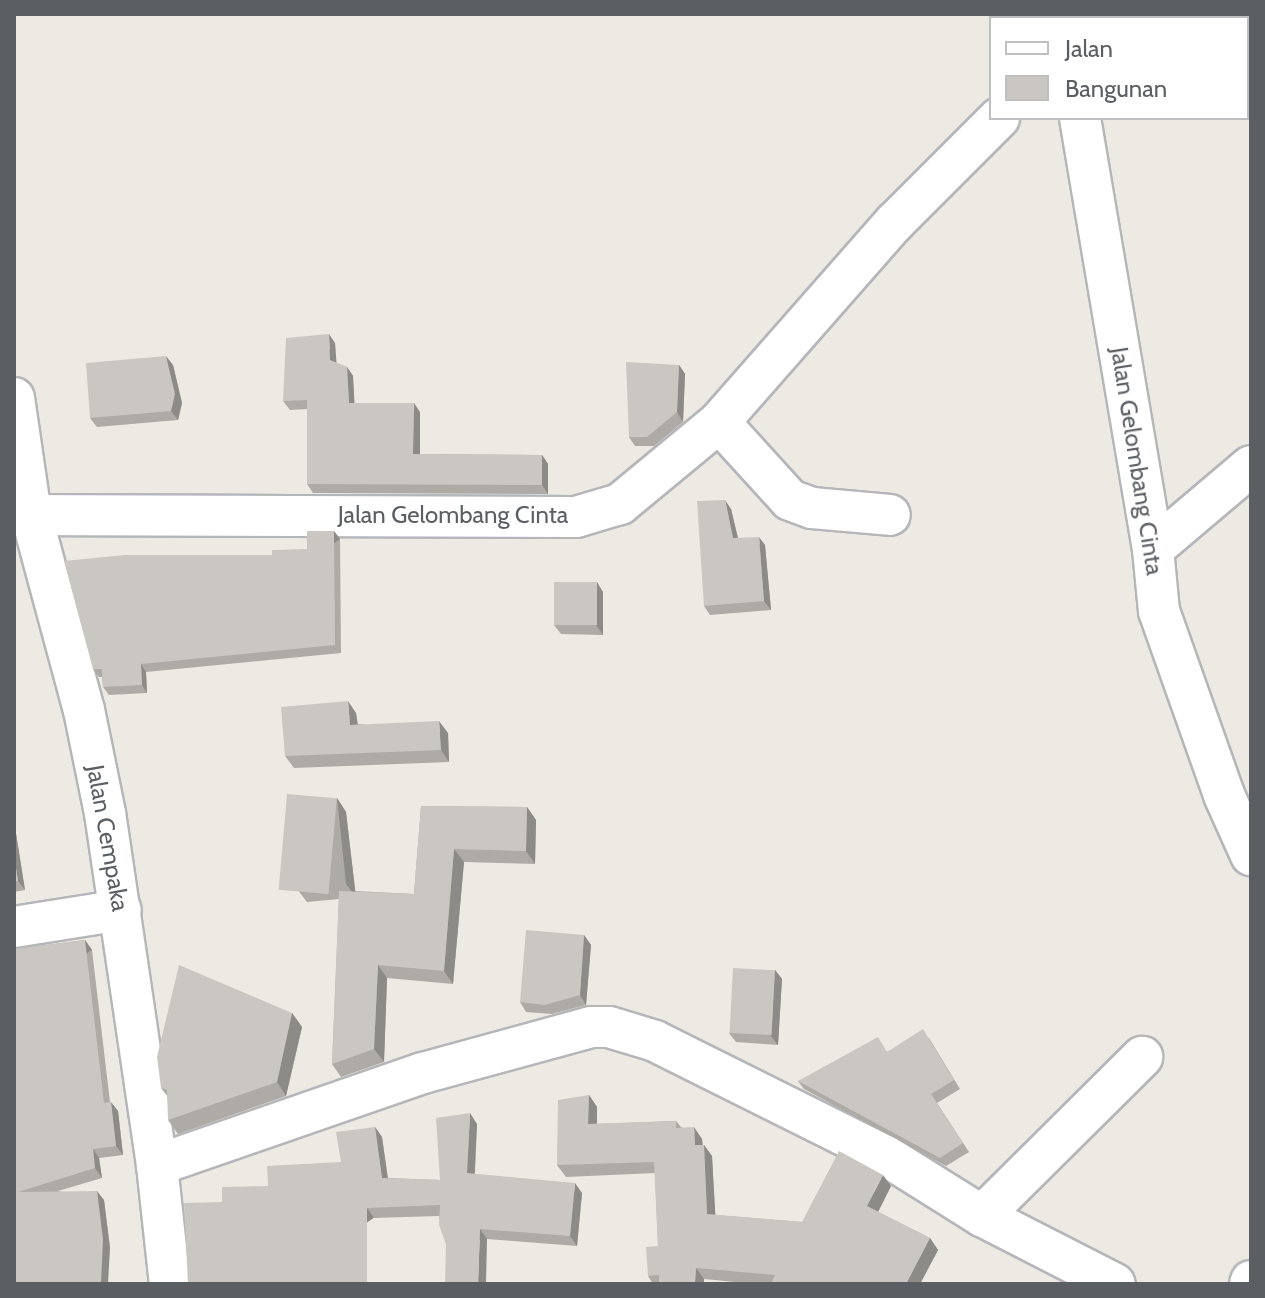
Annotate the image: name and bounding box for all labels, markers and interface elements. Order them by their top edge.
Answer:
legend [989,16,1249,120]
text: Jalan [1065,34,1113,63]
text: Bangunan [1065,74,1167,103]
street label: Jalan Gelombang Cinta [1105,345,1169,577]
street label: Jalan Gelombang Cinta [338,501,568,529]
street label: Jalan Cempaka [81,763,135,913]

